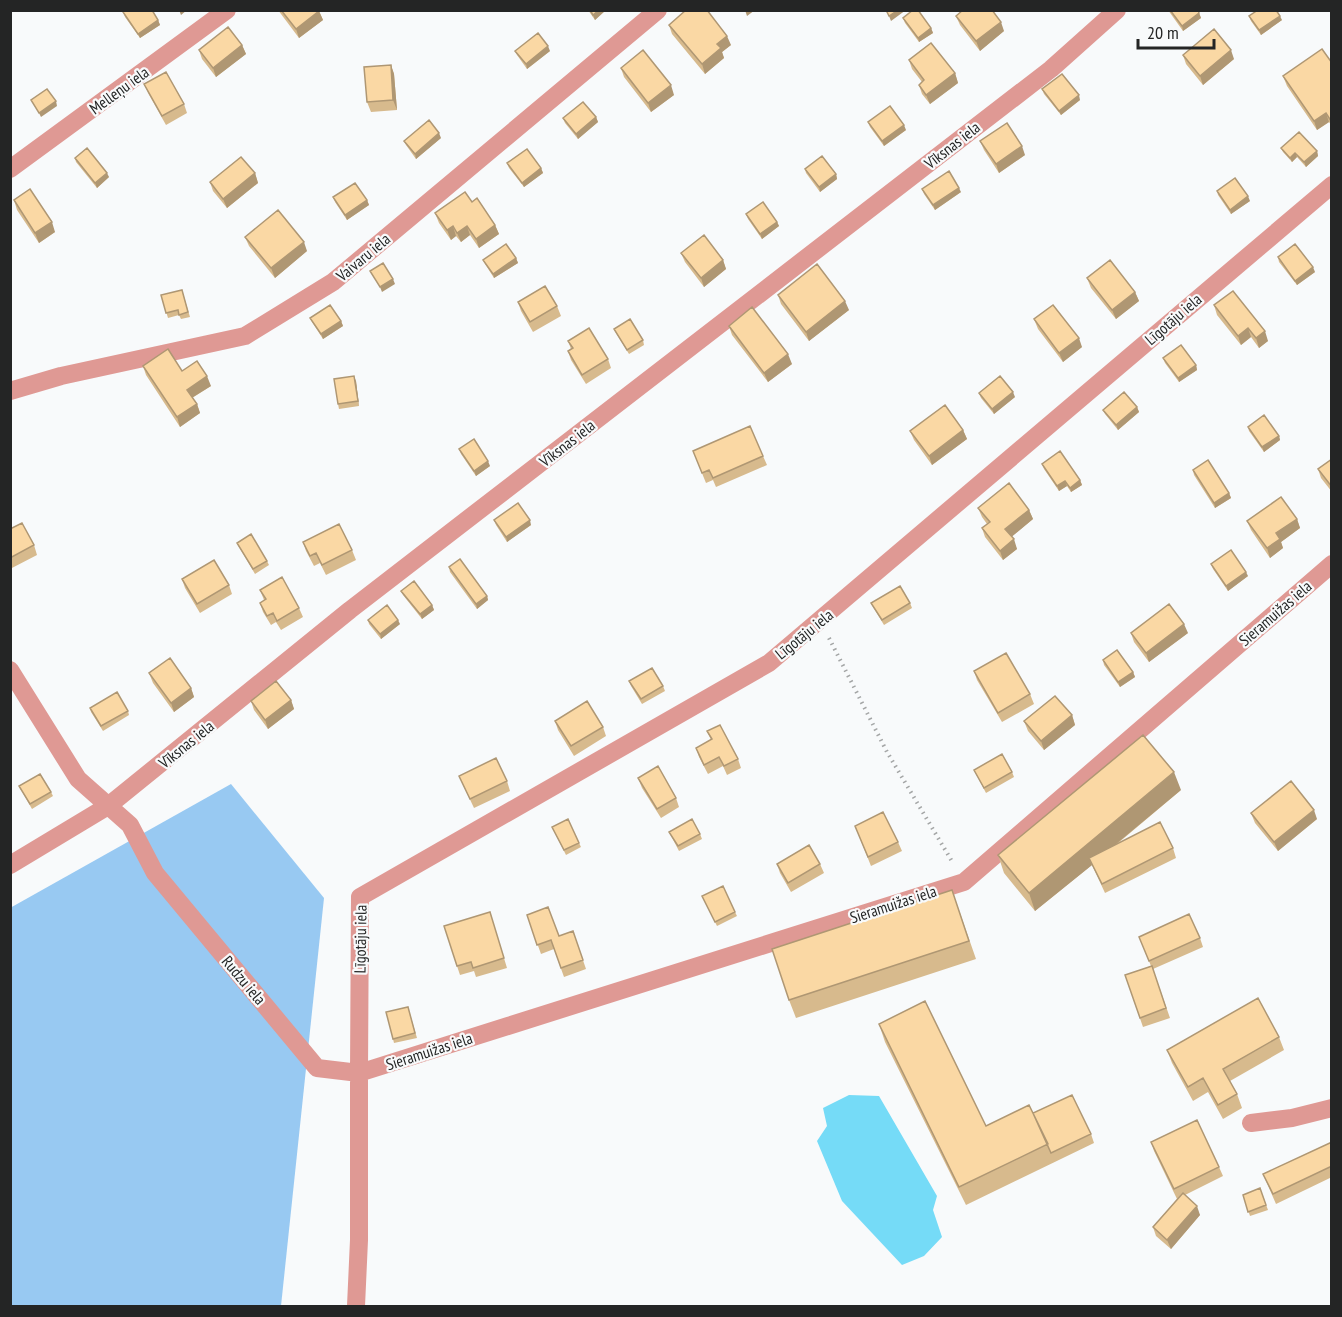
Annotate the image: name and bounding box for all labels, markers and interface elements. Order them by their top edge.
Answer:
scale bar [1138,12,1214,50]
text: 20 m [1147,21,1179,44]
street label: Melleņu iela [85,62,153,118]
street label: Vīksnas iela [919,117,984,174]
street label: Vaivaru iela [331,229,394,286]
street label: Līgotāju iela [1141,289,1205,349]
street label: Vīksnas iela [534,415,599,472]
street label: Sieramuižas iela [1235,576,1315,650]
street label: Līgotāju iela [771,605,837,663]
street label: Vīksnas iela [154,716,218,773]
street label: Sieramuižas iela [847,881,939,927]
street label: Līgotāju iela [349,904,371,974]
street label: Rudzu iela [218,951,270,1009]
street label: Sieramuižas iela [383,1028,475,1074]

